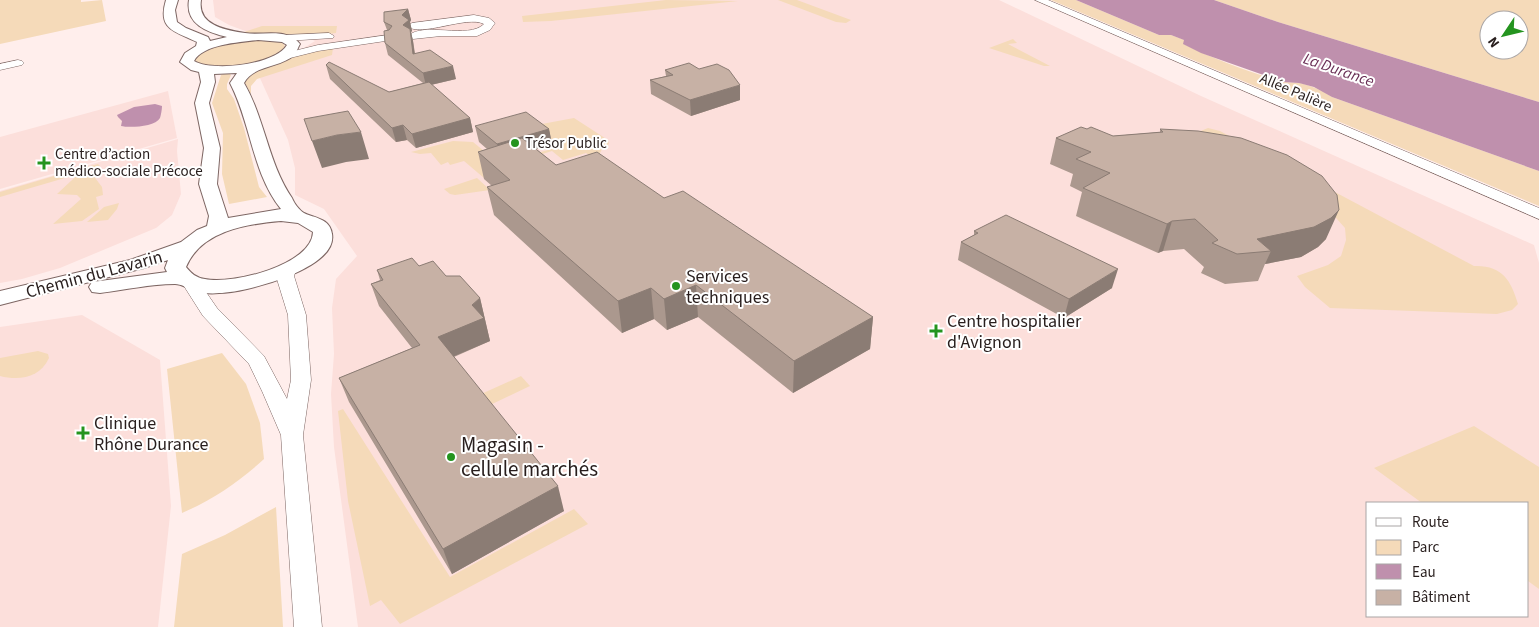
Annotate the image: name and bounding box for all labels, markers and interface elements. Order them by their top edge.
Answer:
north arrow [1479,10,1529,60]
text: N [1483,32,1505,51]
water label: La Durance [1300,48,1377,92]
street label: Allée Palière [1256,68,1335,117]
place label: Trésor Public [525,133,607,154]
marker: Trésor Public [509,137,521,149]
place label: Centre d’action médico-sociale Précoce [55,144,203,182]
marker: Centre d’action médico-sociale Précoce [37,156,51,170]
street label: Chemin du Lavarin [23,244,165,305]
place label: Services techniques [686,264,769,310]
marker: Services techniques [670,280,682,292]
place label: Centre hospitalier d'Avignon [947,309,1082,355]
marker: Centre hospitalier d'Avignon [929,324,943,338]
place label: Clinique Rhône Durance [94,411,209,457]
marker: Clinique Rhône Durance [76,426,90,440]
place label: Magasin - cellule marchés [461,430,598,484]
marker: Magasin - cellule marchés [445,451,457,463]
legend [1366,502,1529,617]
text: Route [1412,512,1449,533]
text: Parc [1412,537,1439,558]
text: Eau [1412,562,1436,583]
text: Bâtiment [1412,587,1470,608]

